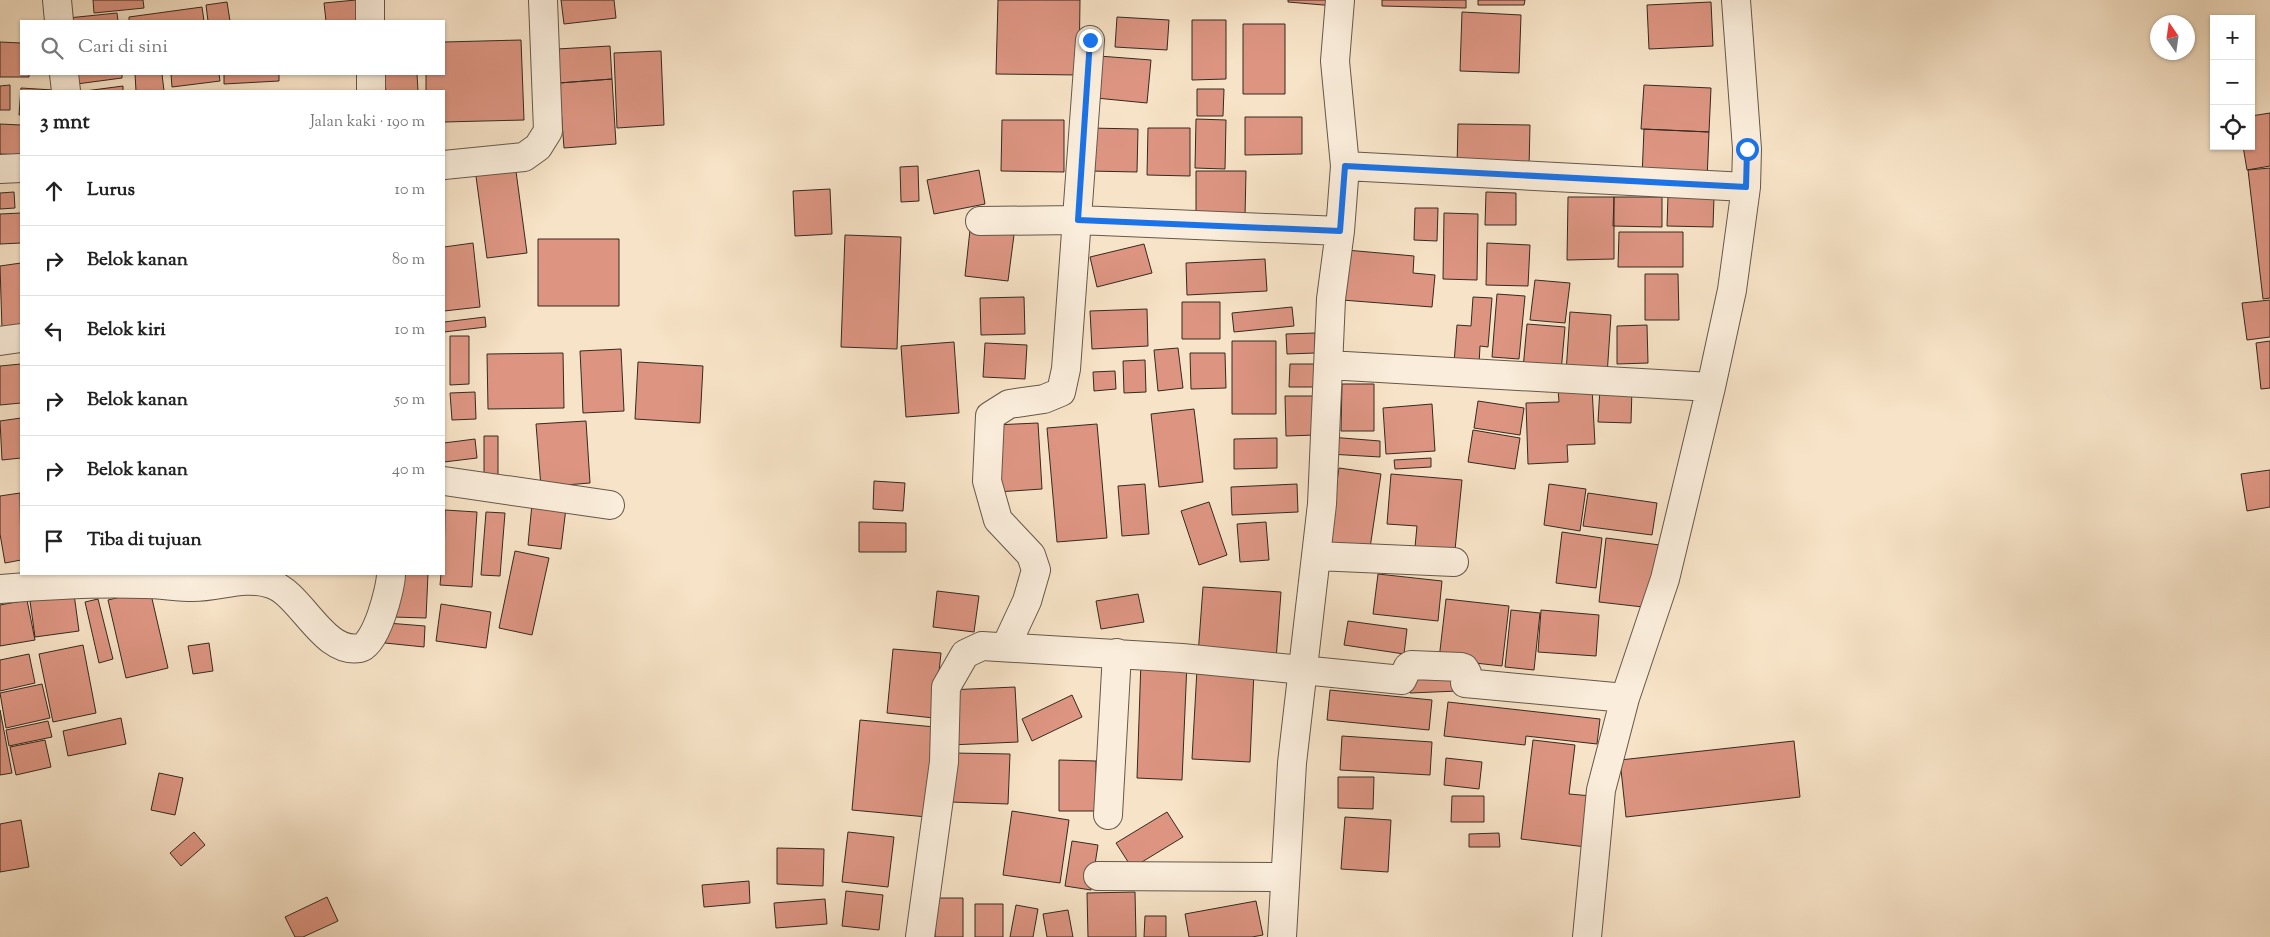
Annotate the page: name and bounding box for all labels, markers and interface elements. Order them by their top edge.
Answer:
north arrow [2150,15,2195,60]
map controls [2210,15,2255,150]
button: + [2210,15,2255,60]
search box [20,20,445,75]
route end [1079,29,1102,52]
icon: search [38,34,66,62]
text: Cari di sini [78,34,168,61]
button: − [2210,60,2255,105]
button: locate [2210,105,2255,150]
text: 3 mnt [40,108,90,138]
text: Jalan kaki · 190 m [310,111,425,134]
route start [1736,138,1759,161]
icon: ahead [40,177,68,205]
text: Lurus [87,177,135,204]
text: 10 m [395,179,425,202]
icon: right [40,247,68,275]
text: Belok kanan [87,247,188,274]
text: 80 m [392,249,425,272]
icon: left [40,317,68,345]
text: Belok kiri [87,317,166,344]
text: 10 m [395,319,425,342]
icon: right [40,387,68,415]
text: Belok kanan [87,387,188,414]
text: 50 m [394,389,425,412]
icon: right [40,457,68,485]
text: Belok kanan [87,457,188,484]
text: 40 m [392,459,425,482]
icon: arrive [40,527,68,555]
text: Tiba di tujuan [87,527,202,554]

